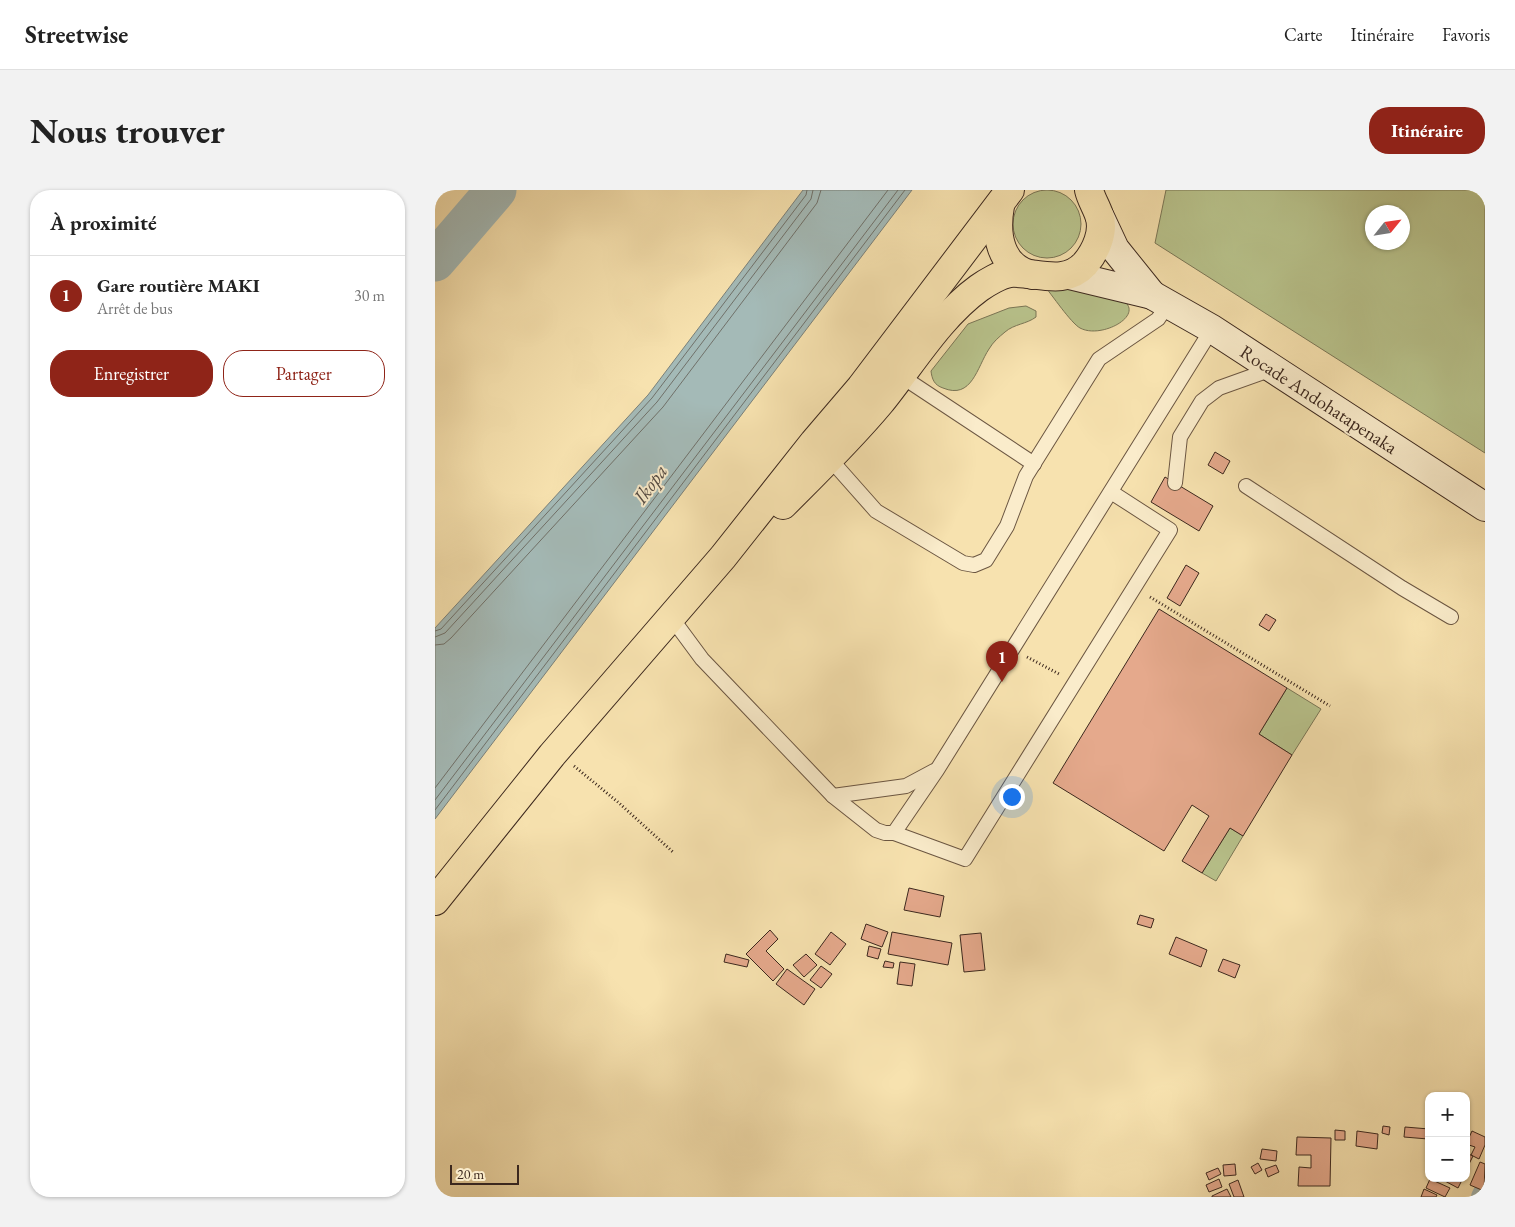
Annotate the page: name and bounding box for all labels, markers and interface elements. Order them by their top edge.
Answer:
text: Streetwise [25,19,128,50]
text: Carte [1284,23,1323,46]
text: Itinéraire [1351,23,1414,46]
text: Favoris [1442,23,1490,46]
button: Itinéraire [1369,107,1485,154]
text: Nous trouver [30,108,225,153]
north arrow [1365,205,1410,250]
text: À proximité [50,209,157,236]
text: Gare routière MAKI [97,273,260,298]
text: 1 [62,285,70,306]
text: 30 m [354,285,385,306]
text: Arrêt de bus [97,298,173,319]
street label: Rocade Andohatapenaka [1235,339,1403,460]
button: Enregistrer [50,350,213,397]
button: Partager [223,350,385,397]
water label: Ikopa [626,459,673,510]
pin: 1 [986,641,1018,682]
your location [999,784,1025,810]
map controls [1425,1092,1470,1182]
button: + [1425,1092,1470,1137]
button: − [1425,1137,1470,1182]
scale bar [450,1162,519,1185]
text: 20 m [457,1165,484,1183]

